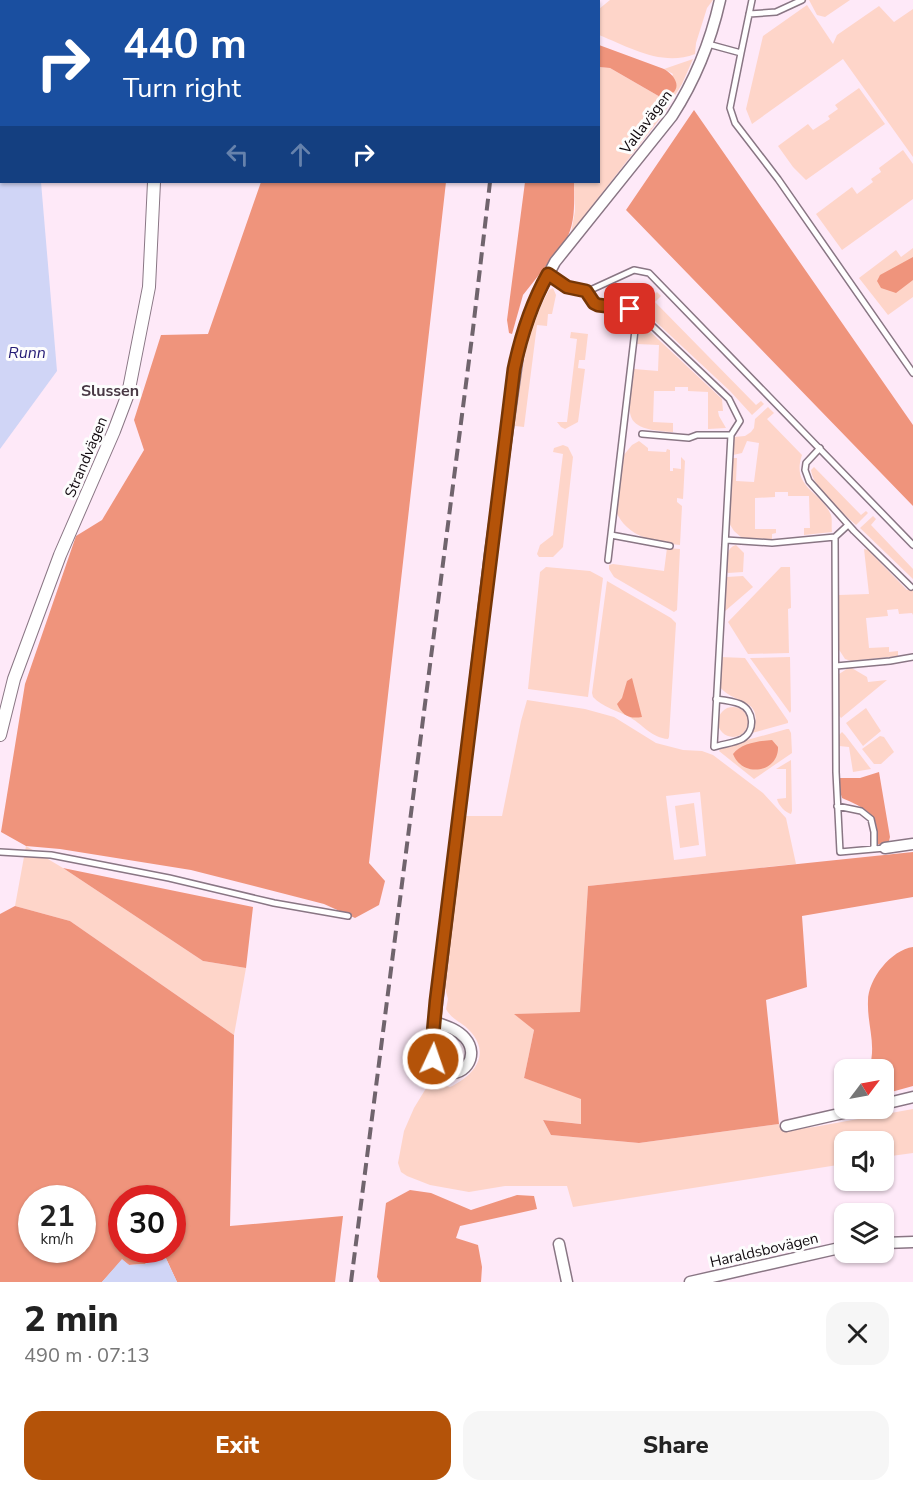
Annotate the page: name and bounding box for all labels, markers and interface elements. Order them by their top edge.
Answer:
text: 440 m [123,16,247,73]
icon: right [24,24,102,102]
text: Turn right [123,70,241,107]
street label: Vallavägen [615,86,677,159]
icon: left [221,138,254,171]
icon: ahead [284,138,317,171]
icon: right [347,138,380,171]
pin [604,283,655,334]
icon: arrive [613,292,646,325]
water label: Runn [8,342,46,364]
district label: Slussen [81,380,139,402]
street label: Strandvägen [60,414,112,500]
position arrow [401,1027,465,1091]
north arrow [834,1059,894,1119]
map controls [834,1059,894,1263]
button: sound [834,1131,894,1191]
speed limit sign: 30 [108,1185,186,1263]
text: 21 [39,1196,75,1237]
button: layers [834,1203,894,1263]
street label: Haraldsbovägen [708,1228,820,1272]
text: km/h [40,1229,74,1249]
text: 2 min [24,1295,119,1344]
button: close [826,1302,889,1365]
text: 490 m · 07:13 [24,1342,150,1369]
button: Exit [24,1411,451,1480]
button: Share [463,1411,889,1480]

